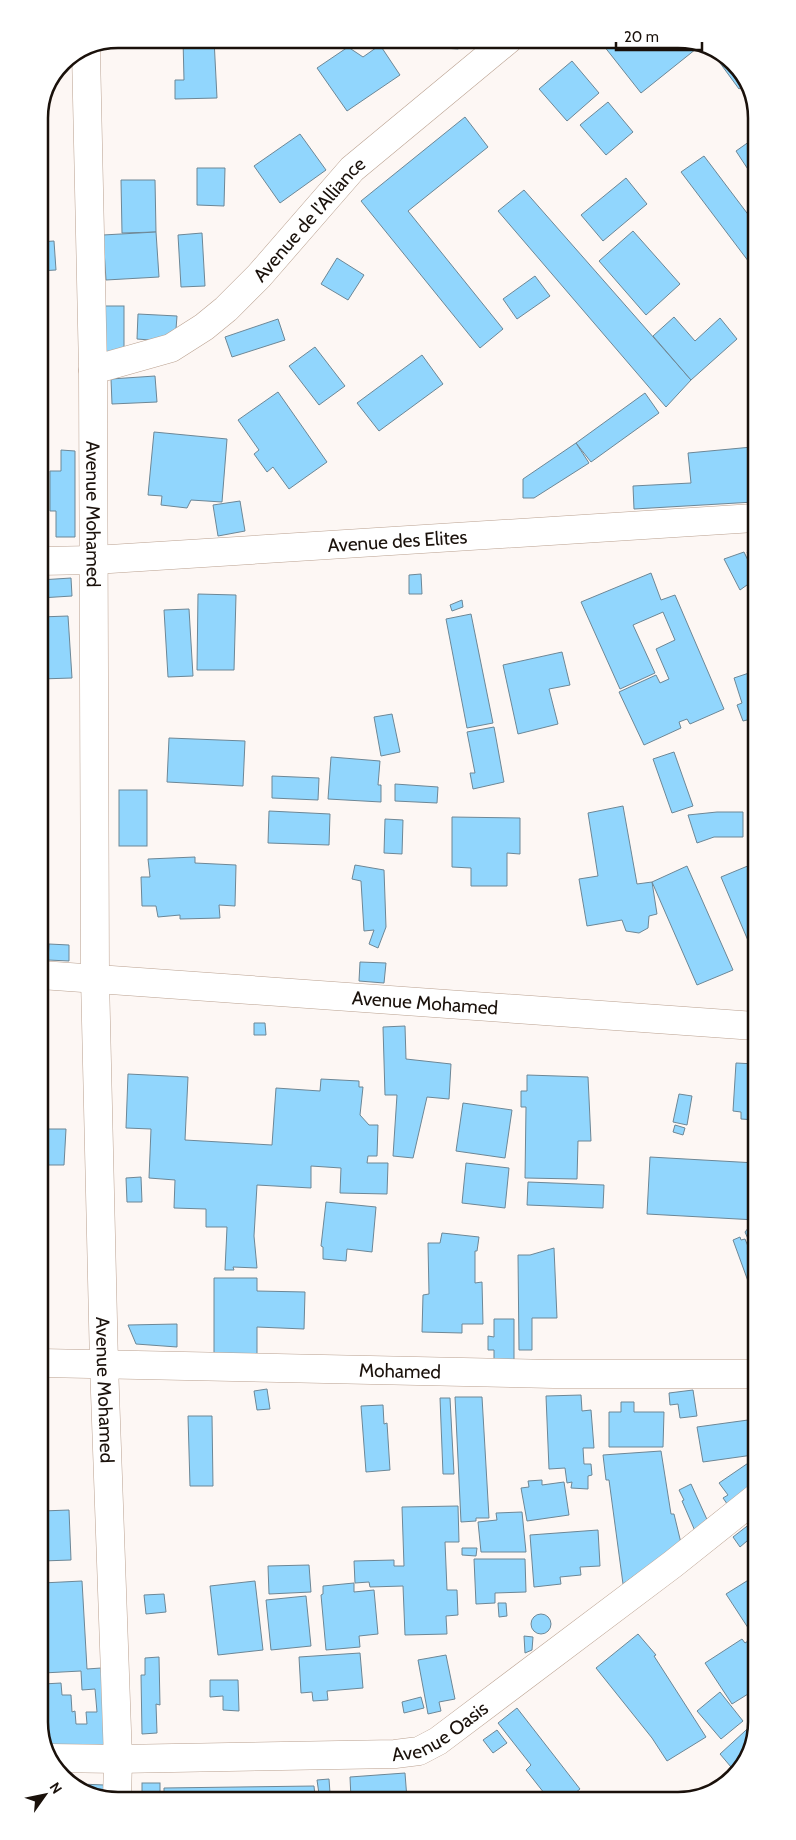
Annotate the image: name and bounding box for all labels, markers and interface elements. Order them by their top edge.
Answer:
scale bar [616,20,702,52]
text: 20 m [624,28,659,46]
street label: Avenue de l'Alliance [248,152,370,287]
street label: Avenue Mohamed [81,441,105,587]
street label: Avenue des Elites [327,525,468,557]
street label: Avenue Mohamed [351,986,499,1020]
street label: Avenue Mohamed [91,1316,119,1463]
street label: Mohamed [359,1359,441,1384]
street label: Avenue Oasis [391,1696,493,1766]
north arrow [20,1770,70,1820]
text: N [46,1779,66,1797]

